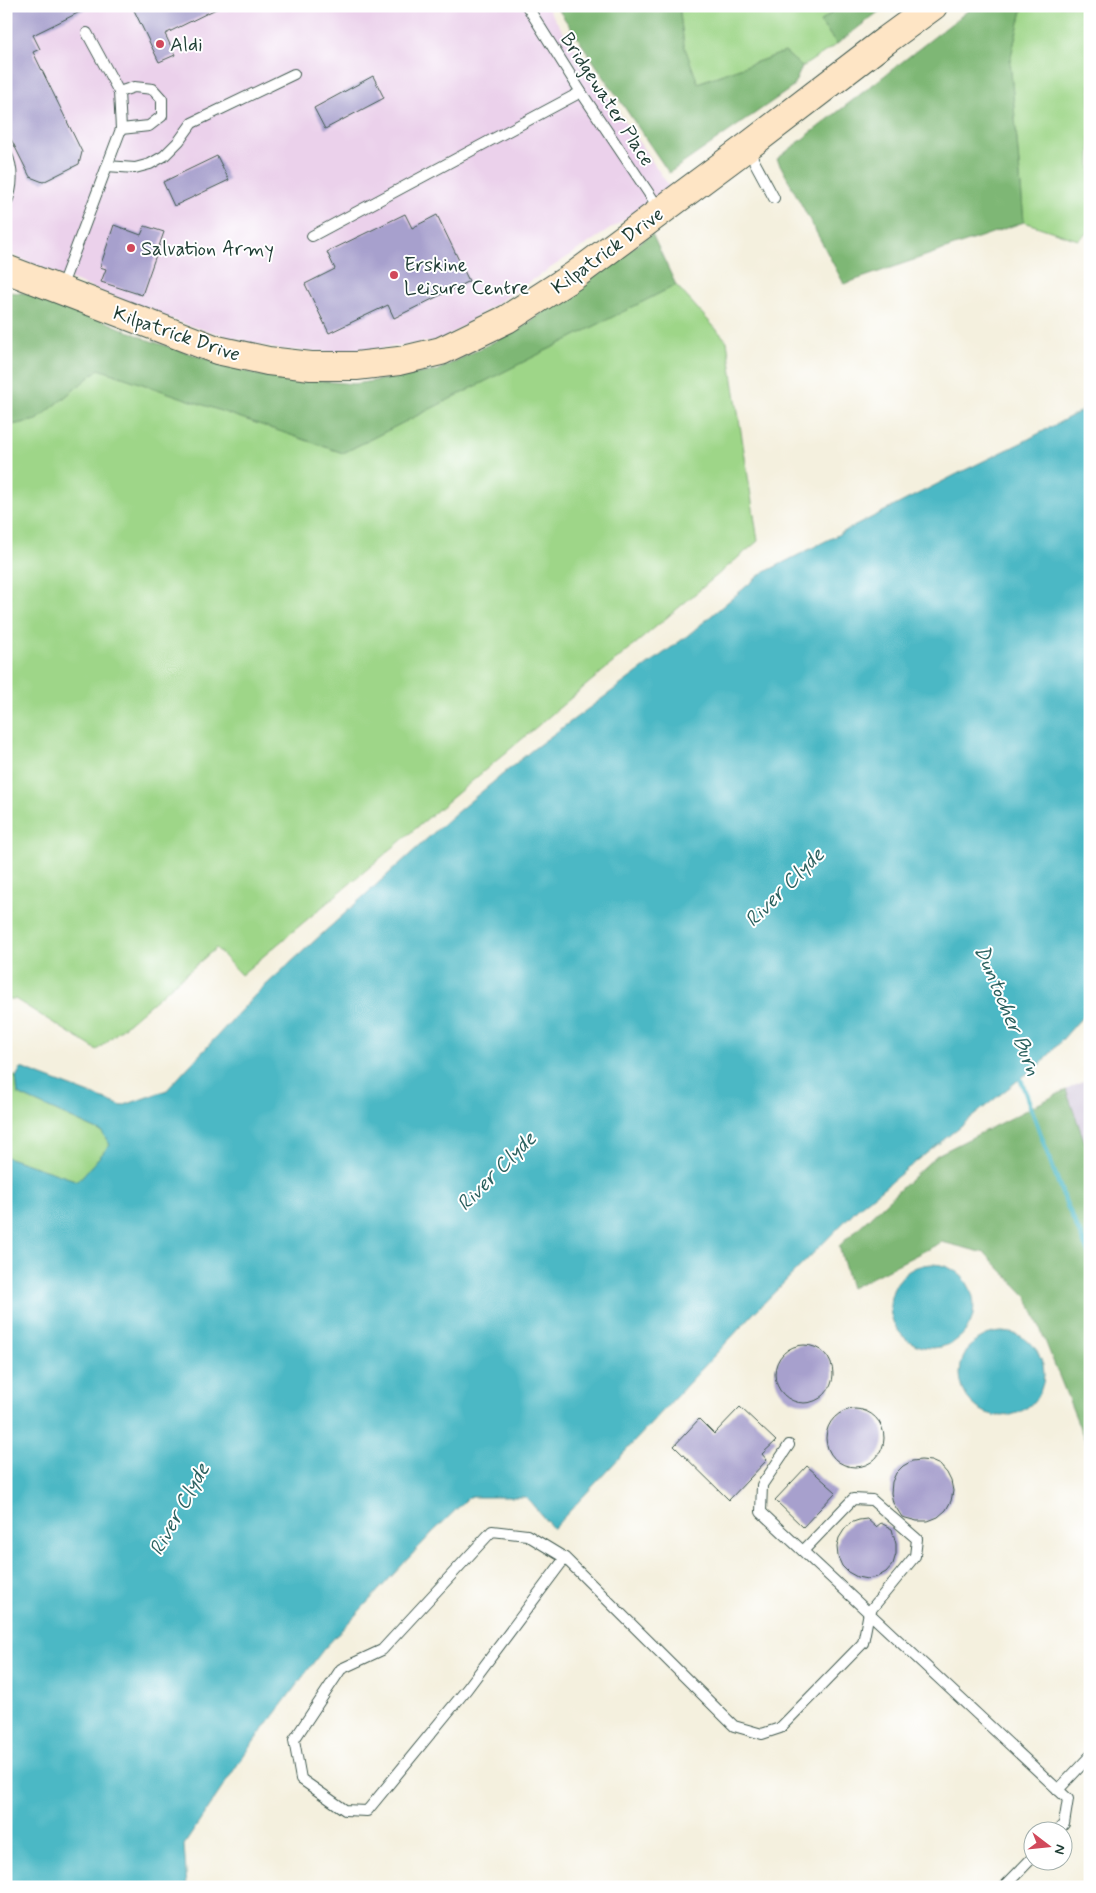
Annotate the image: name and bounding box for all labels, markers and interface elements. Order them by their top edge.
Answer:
street label: Bridgewater Place [553,28,660,172]
place label: Aldi [170,32,203,59]
marker: Aldi [154,38,166,50]
street label: Kilpatrick Drive [546,201,670,301]
place label: Salvation Army [141,236,274,263]
marker: Salvation Army [125,242,137,254]
place label: Erskine Leisure Centre [404,252,529,302]
marker: Erskine Leisure Centre [388,269,400,281]
street label: Kilpatrick Drive [109,300,244,369]
water label: River Clyde [739,841,831,934]
water label: Duntocher Burn [967,941,1047,1080]
water label: River Clyde [451,1125,543,1218]
water label: River Clyde [143,1458,217,1561]
north arrow [1024,1820,1074,1870]
text: N [1050,1842,1069,1856]

